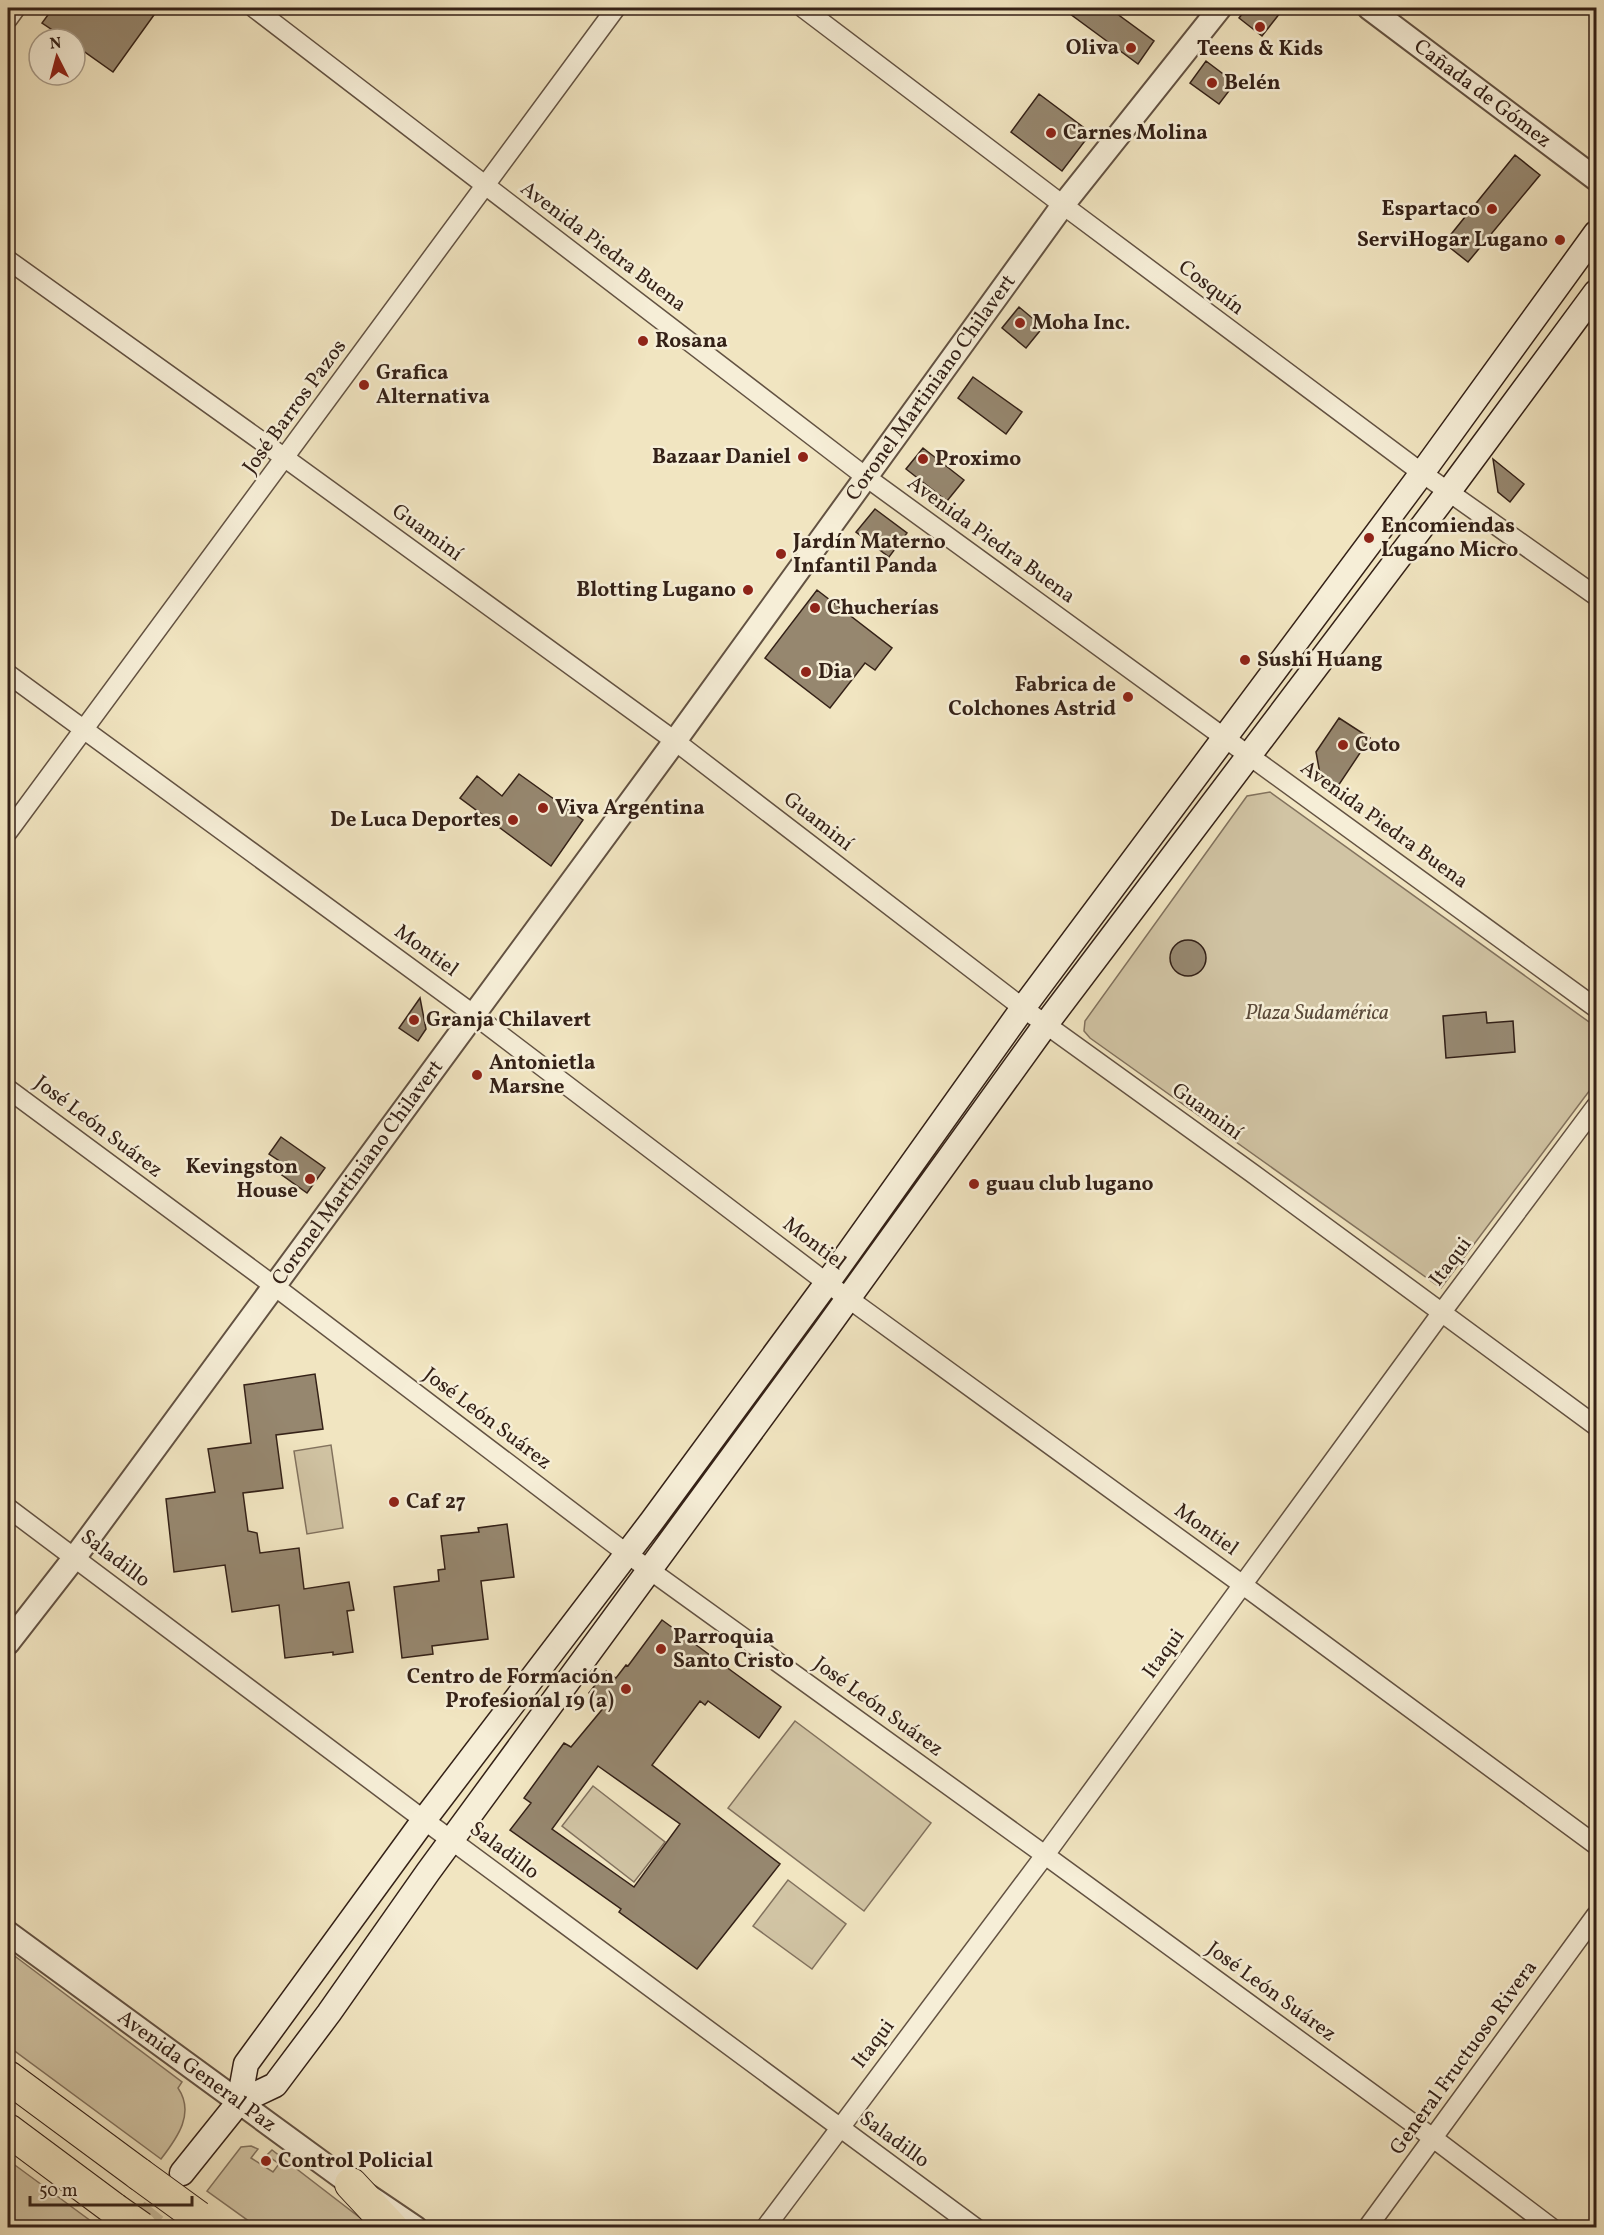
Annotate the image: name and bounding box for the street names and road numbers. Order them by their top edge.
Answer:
street label: Cañada de Gómez [1408,32,1557,155]
street label: Avenida Piedra Buena [514,175,692,319]
street label: Cosquín [1172,254,1250,322]
street label: Coronel Martiniano Chilavert [839,268,1023,507]
street label: José Barros Pazos [236,334,354,480]
street label: Avenida Piedra Buena [901,469,1081,611]
street label: Guaminí [386,497,469,569]
street label: Avenida Piedra Buena [1294,754,1474,896]
street label: Guaminí [777,786,860,859]
street label: Montiel [388,918,464,984]
street label: Coronel Martiniano Chilavert [265,1054,450,1291]
street label: José León Suárez [28,1069,168,1185]
street label: Guaminí [1166,1076,1249,1148]
street label: Montiel [776,1211,852,1277]
street label: Itaqui [1423,1231,1479,1293]
street label: José León Suárez [417,1361,557,1477]
street label: Montiel [1168,1497,1244,1563]
street label: Saladillo [74,1523,156,1595]
street label: Itaqui [1136,1623,1192,1685]
street label: José León Suárez [807,1650,949,1764]
street label: Saladillo [463,1815,545,1887]
street label: José León Suárez [1200,1935,1342,2049]
street label: General Fructuoso Rivera [1383,1955,1545,2161]
street label: Avenida General Paz [111,2003,282,2139]
street label: Itaqui [846,2013,902,2075]
street label: Saladillo [853,2105,935,2175]

